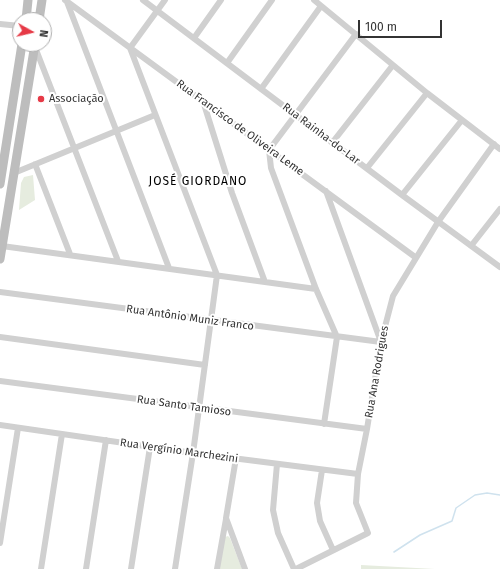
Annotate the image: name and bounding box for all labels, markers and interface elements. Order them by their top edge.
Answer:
north arrow [12,12,52,52]
scale bar [360,12,444,38]
text: 100 m [365,20,397,34]
text: N [36,29,50,38]
street label: Rua Francisco de Oliveira Leme [174,77,306,179]
place label: Associação [49,92,104,106]
marker: Associação [36,94,46,104]
street label: Rua Rainha-do-Lar [280,100,362,168]
district label: JOSÉ GIORDANO [149,175,247,189]
street label: Rua Antônio Muniz Franco [125,303,255,333]
street label: Rua Ana Rodrigues [362,325,392,419]
street label: Rua Santo Tamioso [136,393,232,419]
street label: Rua Vergínio Marchezini [119,436,239,466]

